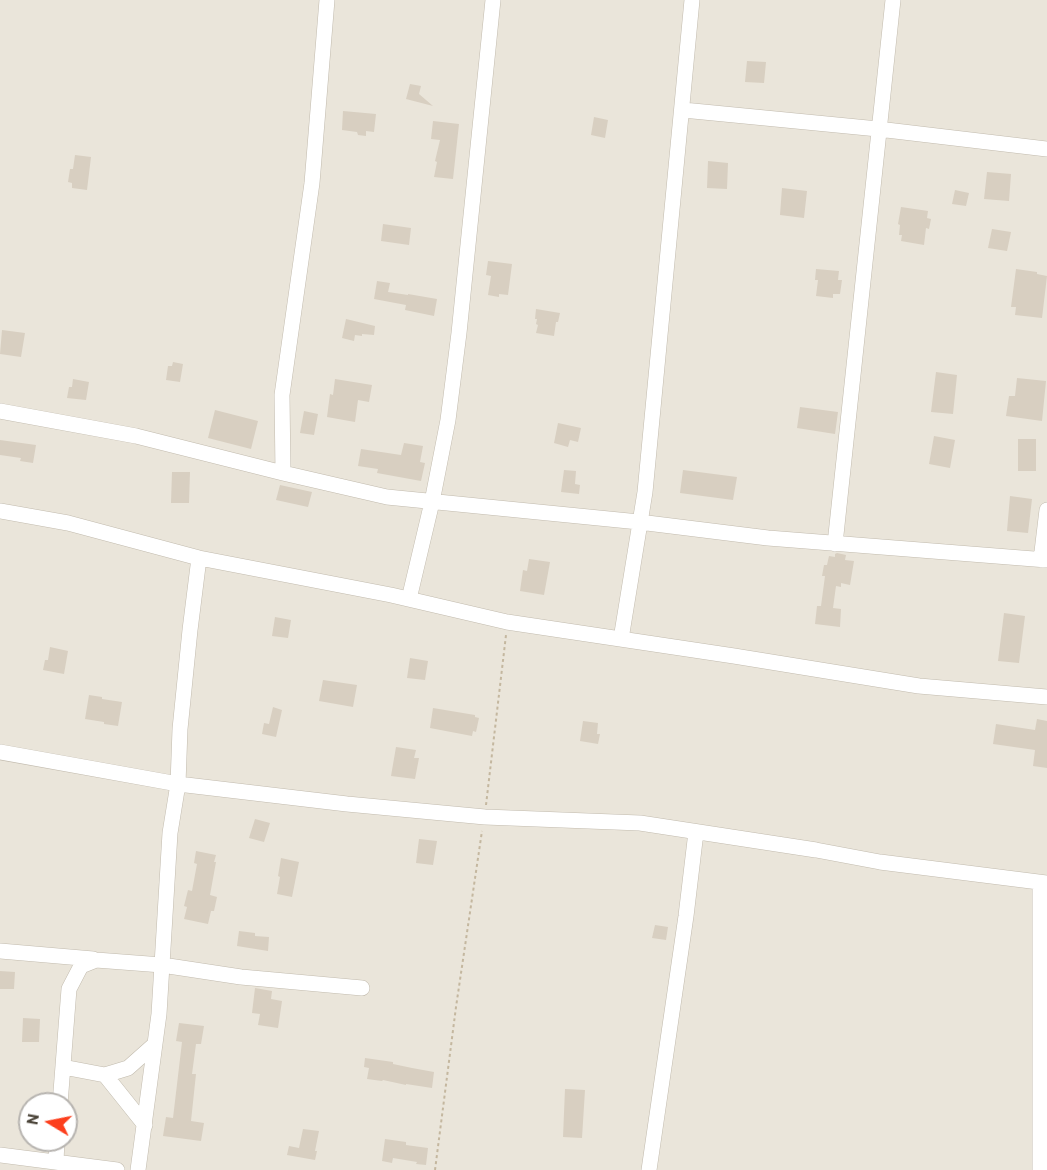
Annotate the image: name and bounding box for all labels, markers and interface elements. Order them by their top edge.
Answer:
north arrow [18,1092,78,1152]
text: N [21,1112,42,1126]

